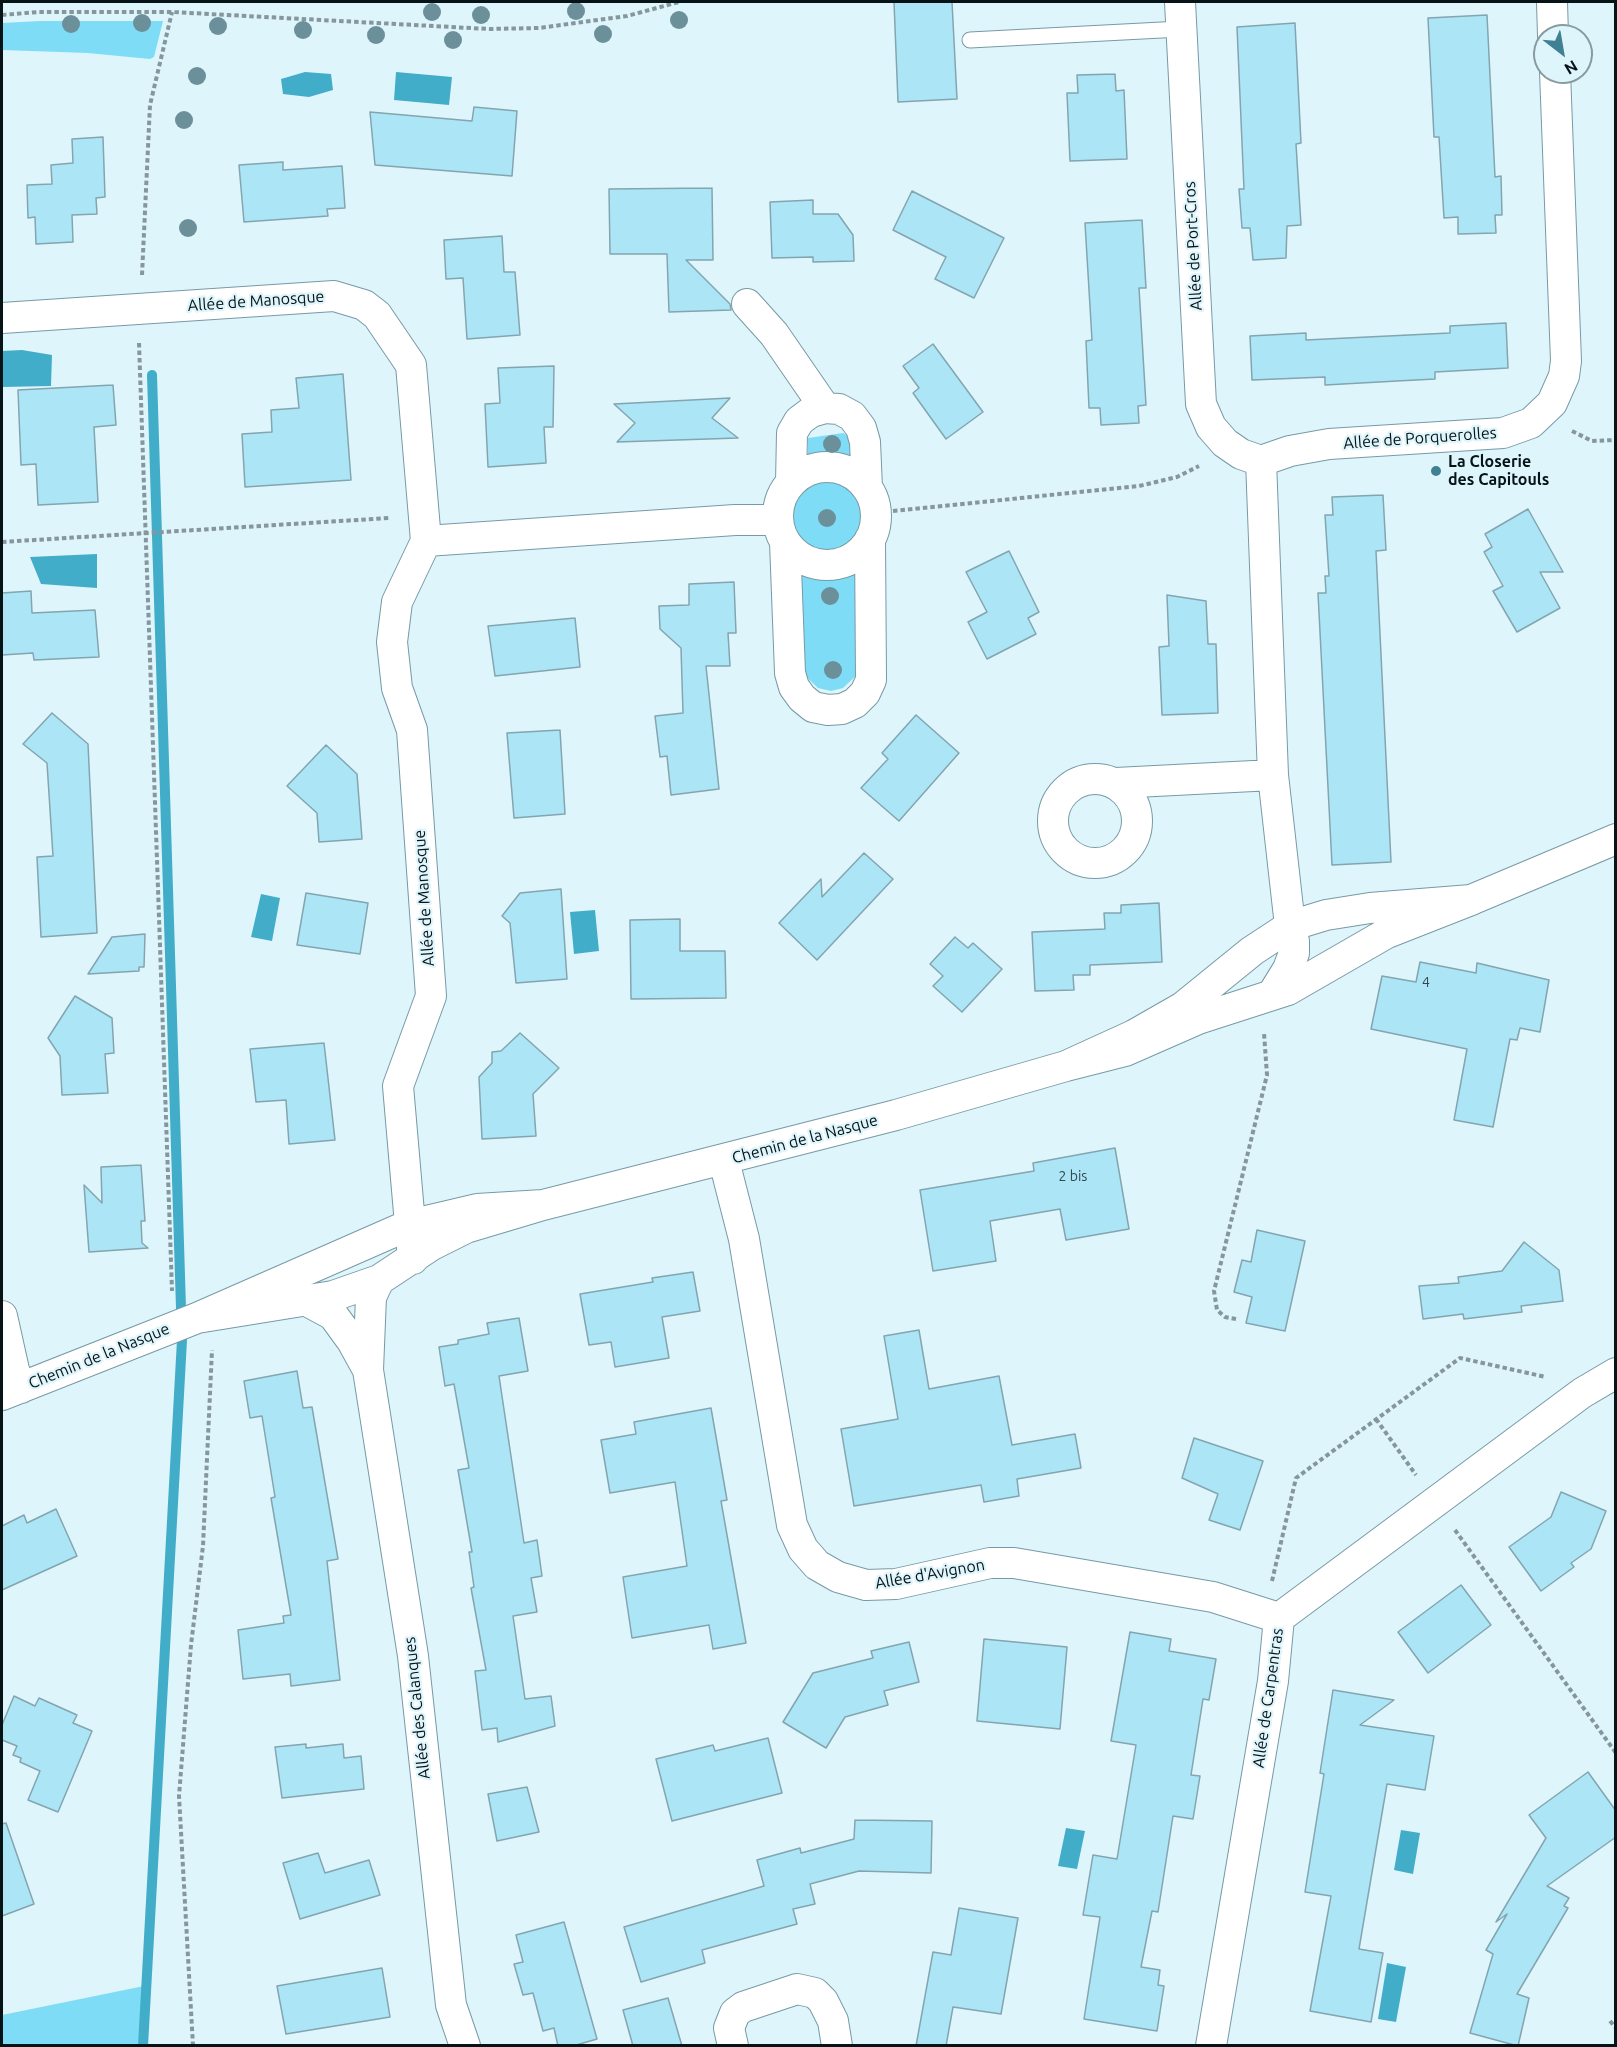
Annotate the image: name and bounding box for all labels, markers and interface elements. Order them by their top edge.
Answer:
north arrow [1533,24,1593,84]
text: N [1561,57,1581,79]
street label: Allée de Port-Cros [1180,181,1206,311]
street label: Allée de Manosque [187,287,325,315]
street label: Allée de Porquerolles [1343,423,1497,453]
place label: La Closerie des Capitouls [1448,452,1549,490]
marker: La Closerie des Capitouls [1429,464,1443,478]
street label: Allée de Manosque [410,829,438,967]
house number: 4 [1422,974,1430,990]
street label: Chemin de la Nasque [730,1110,880,1168]
house number: 2 bis [1059,1168,1087,1184]
street label: Chemin de la Nasque [26,1319,172,1393]
street label: Allée d'Avignon [874,1555,986,1593]
street label: Allée de Carpentras [1249,1627,1287,1769]
street label: Allée des Calanques [400,1636,434,1780]

